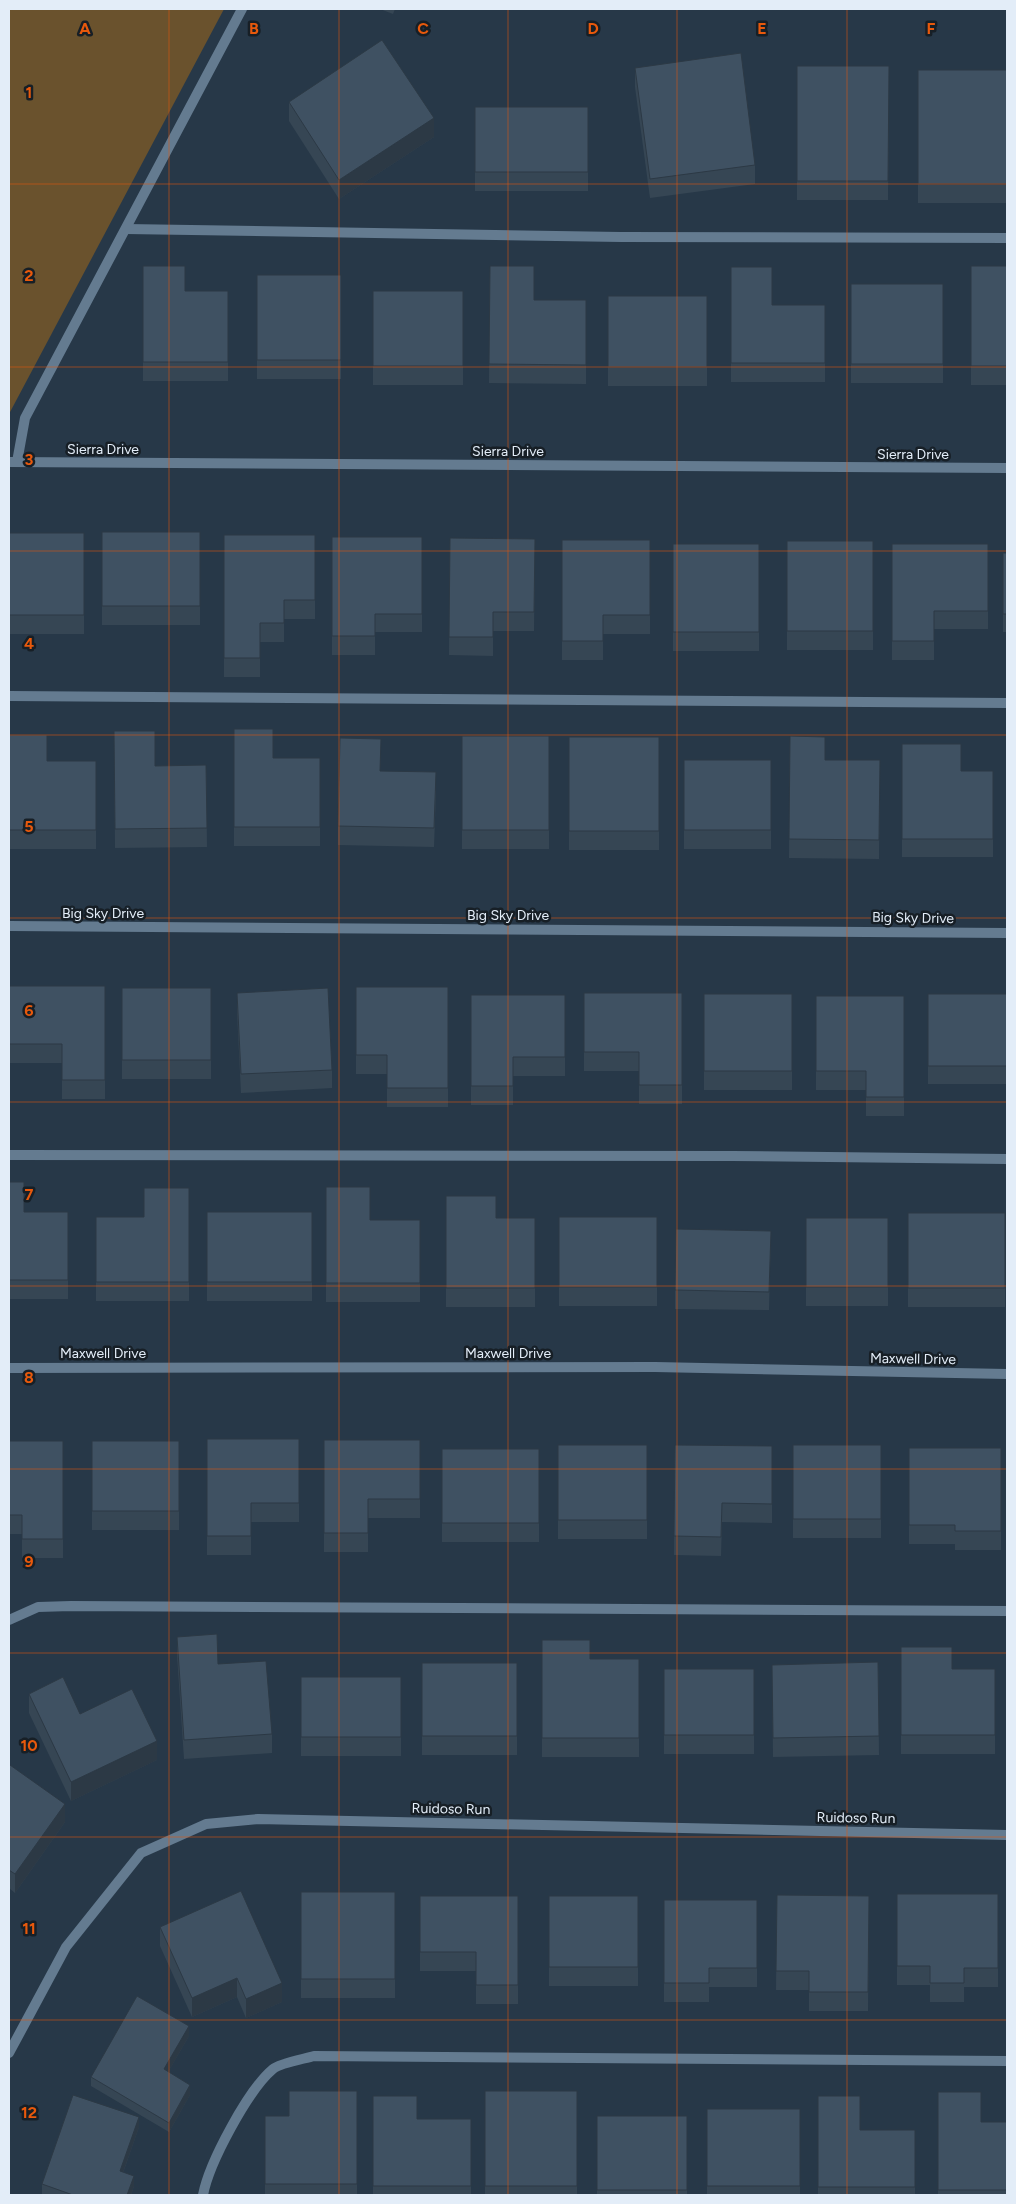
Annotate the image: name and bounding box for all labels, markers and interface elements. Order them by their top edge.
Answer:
text: A [79,19,91,38]
text: B [249,19,259,38]
text: C [417,19,429,38]
text: D [587,19,599,38]
text: E [757,19,767,38]
text: F [927,19,936,38]
text: 1 [26,83,32,102]
text: 2 [24,266,34,285]
street label: Sierra Drive [67,441,139,458]
street label: Sierra Drive [472,443,544,460]
street label: Sierra Drive [877,446,949,463]
text: 3 [25,450,34,469]
text: 4 [24,634,34,653]
text: 5 [24,817,34,836]
street label: Big Sky Drive [62,905,144,922]
street label: Big Sky Drive [467,907,549,924]
street label: Big Sky Drive [872,909,955,927]
text: 6 [24,1001,34,1020]
text: 7 [25,1185,34,1204]
street label: Maxwell Drive [60,1345,146,1362]
street label: Maxwell Drive [465,1345,551,1362]
street label: Maxwell Drive [870,1350,957,1368]
text: 8 [24,1368,34,1387]
text: 9 [24,1552,34,1571]
text: 10 [20,1736,38,1755]
street label: Ruidoso Run [412,1800,491,1818]
street label: Ruidoso Run [817,1809,896,1827]
text: 11 [22,1919,36,1938]
text: 12 [21,2103,37,2122]

